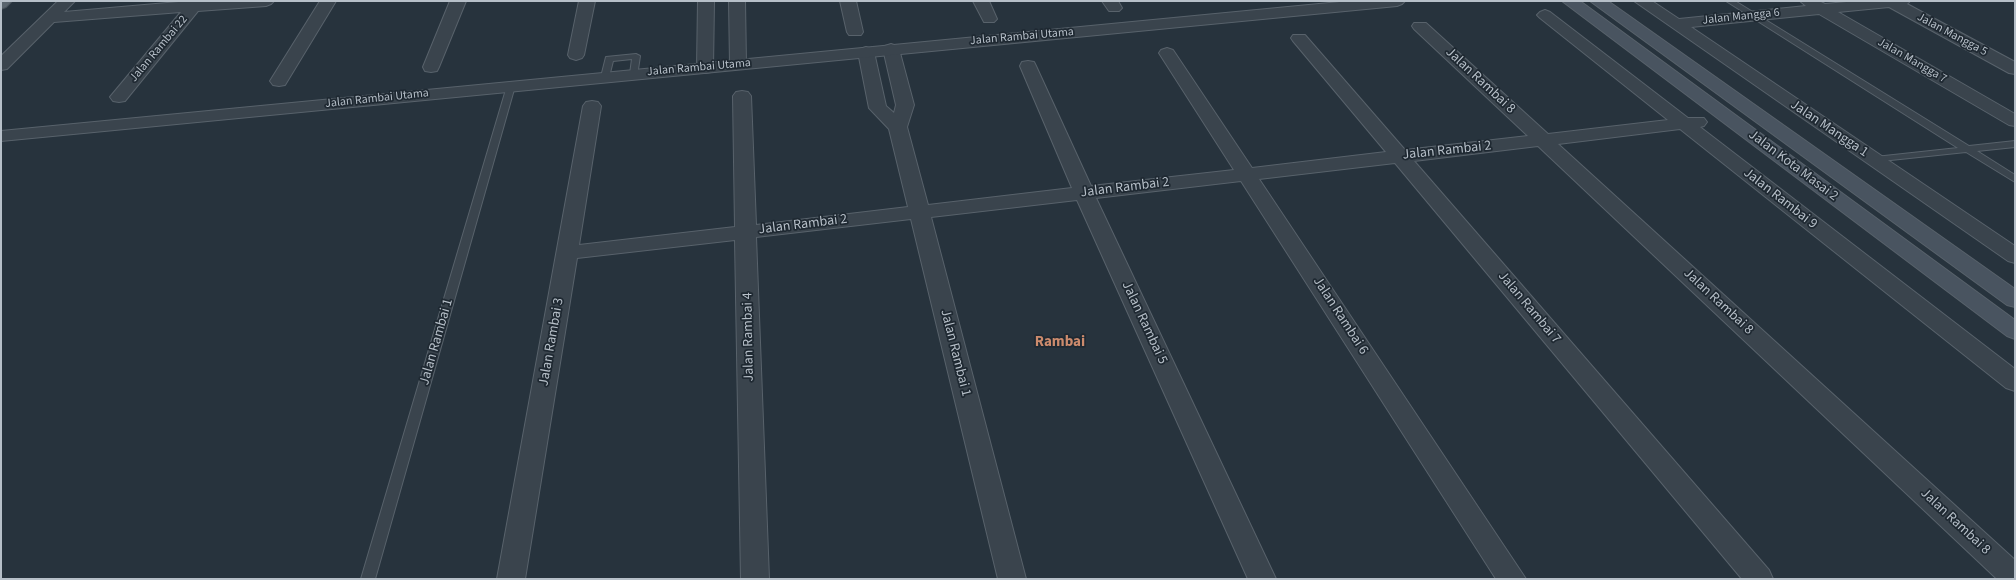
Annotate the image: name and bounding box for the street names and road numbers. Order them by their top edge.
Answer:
street label: Jalan Mangga 6 [1702,6,1780,28]
street label: Jalan Mangga 5 [1914,10,1990,60]
street label: Jalan Rambai 22 [127,13,191,85]
street label: Jalan Rambai Utama [970,25,1074,49]
street label: Jalan Mangga 7 [1875,35,1949,87]
street label: Jalan Rambai 8 [1442,44,1518,118]
street label: Jalan Rambai Utama [647,56,751,80]
street label: Jalan Rambai Utama [324,86,430,112]
street label: Jalan Mangga 1 [1787,97,1871,161]
street label: Jalan Kota Masai 2 [1745,127,1841,205]
street label: Jalan Rambai 2 [1402,138,1492,164]
street label: Jalan Rambai 9 [1740,165,1820,233]
street label: Jalan Rambai 2 [1080,174,1170,202]
street label: Jalan Rambai 2 [758,211,848,239]
street label: Jalan Rambai 8 [1680,265,1756,339]
street label: Jalan Rambai 7 [1494,268,1564,348]
street label: Jalan Rambai 6 [1309,274,1371,358]
street label: Jalan Rambai 5 [1118,279,1170,367]
street label: Jalan Rambai 4 [740,292,758,382]
street label: Jalan Rambai 1 [417,297,457,387]
street label: Jalan Rambai 3 [536,297,568,387]
street label: Jalan Rambai 1 [936,308,974,398]
street label: Jalan Rambai 8 [1917,485,1993,559]

